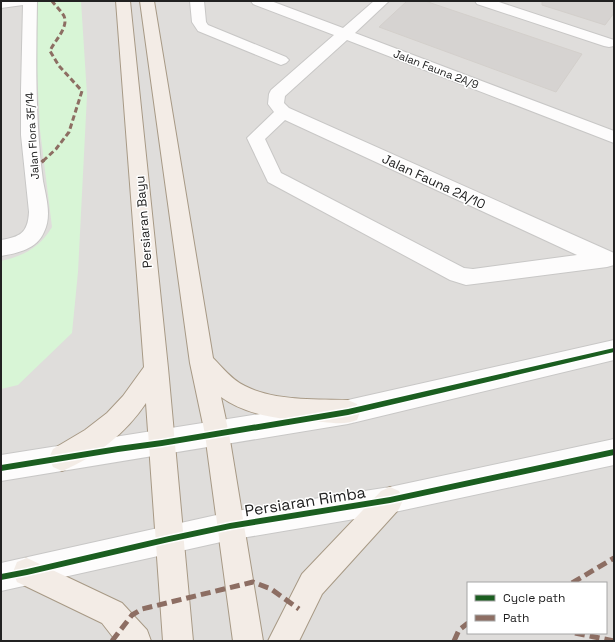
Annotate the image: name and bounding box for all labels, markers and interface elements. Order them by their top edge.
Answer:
street label: Jalan Fauna 2A/9 [391,46,481,92]
street label: Jalan Flora 3F/14 [22,92,42,180]
street label: Jalan Fauna 2A/10 [379,150,488,213]
street label: Persiaran Bayu [131,175,156,269]
street label: Persiaran Rimba [243,482,367,521]
legend [467,582,607,634]
text: Cycle path [503,590,565,606]
text: Path [503,610,529,626]

